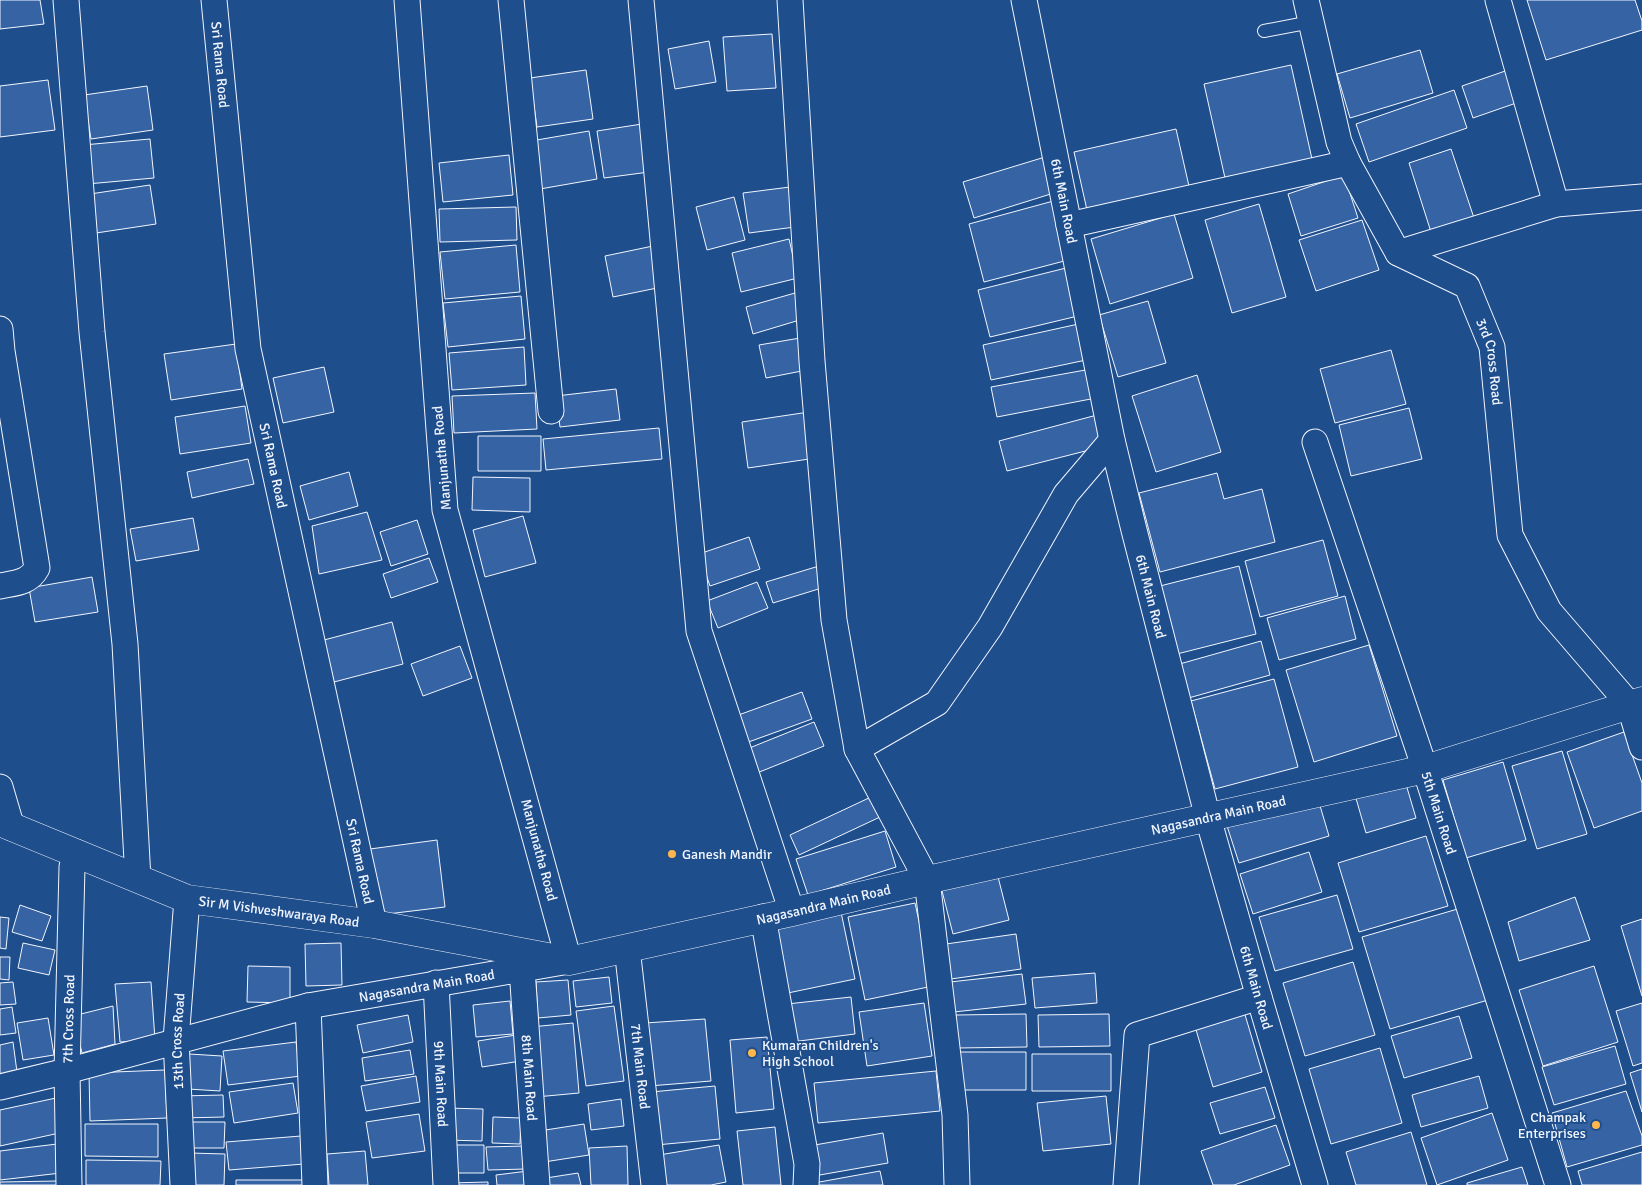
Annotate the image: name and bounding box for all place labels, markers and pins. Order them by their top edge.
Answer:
place label: Ganesh Mandir [682,846,773,863]
marker: Ganesh Mandir [666,848,678,860]
place label: Kumaran Children's High School [762,1037,879,1070]
marker: Kumaran Children's High School [746,1047,758,1059]
place label: Champak Enterprises [1518,1109,1586,1142]
marker: Champak Enterprises [1590,1119,1602,1131]

